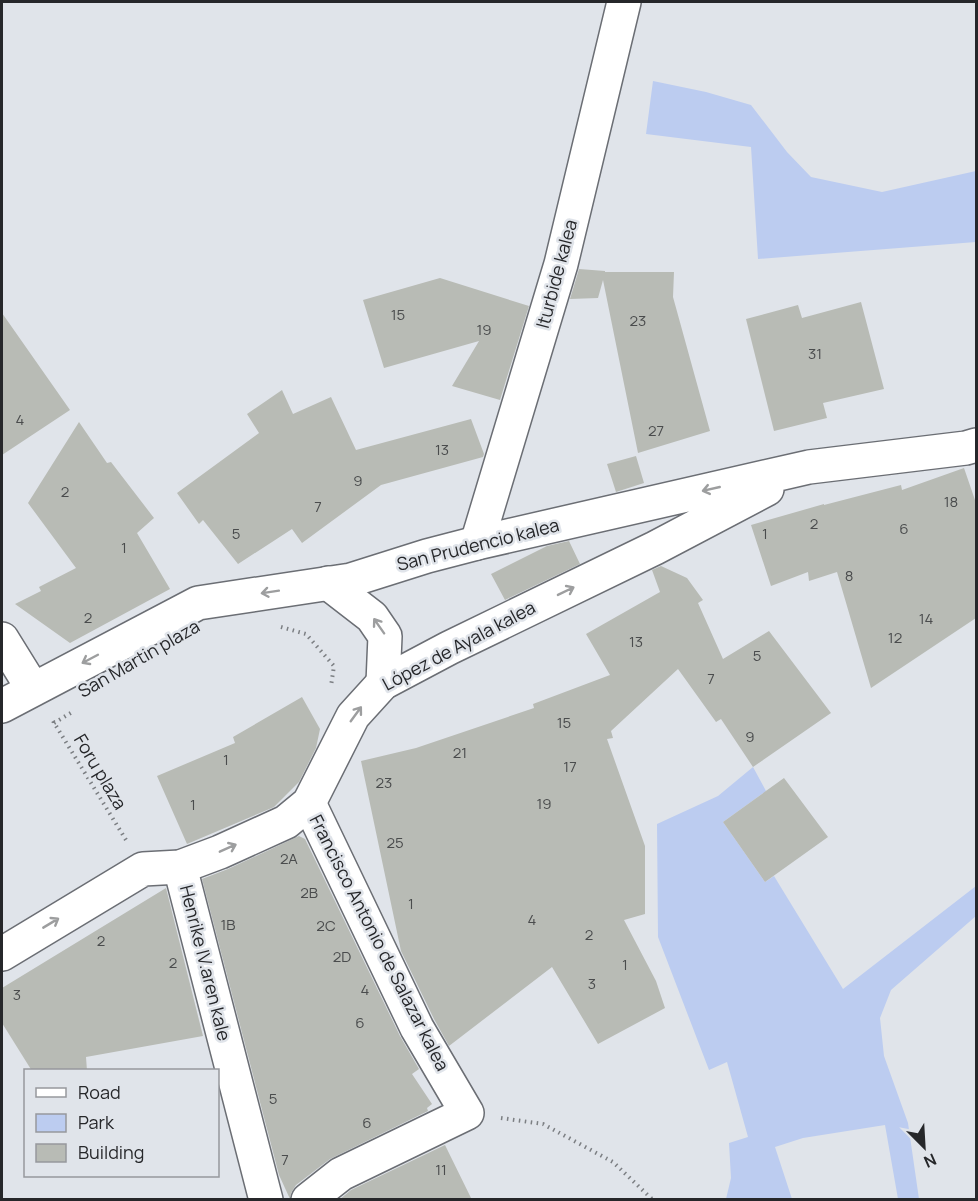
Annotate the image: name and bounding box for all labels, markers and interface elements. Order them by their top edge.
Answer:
street label: Iturbide kalea [530,217,582,331]
house number: 15 [391,304,405,325]
house number: 23 [630,310,646,331]
house number: 19 [476,319,492,340]
house number: 31 [808,343,822,364]
house number: 4 [16,409,25,430]
house number: 27 [648,420,664,441]
house number: 13 [435,439,449,460]
house number: 9 [353,470,363,491]
house number: 2 [61,481,69,502]
one-way arrow [702,484,721,496]
house number: 18 [944,491,958,512]
house number: 7 [314,496,322,517]
street label: San Prudencio kalea [394,512,561,576]
house number: 2 [810,513,818,534]
house number: 6 [899,518,909,539]
house number: 5 [232,523,240,544]
house number: 1 [762,523,768,544]
house number: 1 [121,537,127,558]
house number: 8 [845,565,853,586]
one-way arrow [557,584,575,596]
one-way arrow [261,587,281,598]
street label: López de Ayala kalea [378,595,539,696]
house number: 2 [84,607,92,628]
house number: 14 [919,608,933,629]
street label: San Martin plaza [73,614,204,703]
one-way arrow [373,619,385,635]
house number: 12 [888,627,902,648]
house number: 13 [629,631,643,652]
house number: 5 [753,645,761,666]
one-way arrow [81,654,99,665]
house number: 7 [707,668,715,689]
one-way arrow [350,706,363,722]
house number: 15 [557,712,571,733]
house number: 9 [745,726,755,747]
street label: Foru plaza [69,729,133,814]
house number: 21 [453,742,467,763]
house number: 1 [223,749,229,770]
house number: 17 [563,756,577,777]
house number: 23 [376,772,392,793]
house number: 19 [536,793,552,814]
house number: 1 [190,794,196,815]
street label: Francisco Antonio de Salazar kalea [305,810,455,1075]
house number: 25 [386,832,404,853]
one-way arrow [218,842,237,853]
house number: 2A [280,848,298,869]
street label: Henrike IV.aren kale [175,882,237,1043]
house number: 2B [300,882,318,903]
house number: 1 [408,893,414,914]
house number: 4 [528,909,537,930]
house number: 1B [220,914,236,935]
house number: 2C [316,915,336,936]
one-way arrow [42,917,59,929]
house number: 2 [585,924,593,945]
house number: 2 [97,930,105,951]
house number: 2D [333,946,351,967]
house number: 2 [169,952,177,973]
house number: 1 [622,954,628,975]
house number: 3 [588,973,596,994]
house number: 4 [361,979,370,1000]
house number: 3 [13,984,21,1005]
house number: 6 [355,1012,365,1033]
legend [24,1069,219,1177]
text: Road [78,1080,121,1104]
house number: 5 [269,1088,277,1109]
text: Park [78,1110,115,1134]
house number: 6 [362,1112,372,1133]
north arrow [894,1117,954,1177]
text: Building [78,1140,144,1164]
text: N [920,1148,940,1173]
house number: 7 [281,1149,289,1170]
house number: 11 [435,1159,447,1180]

